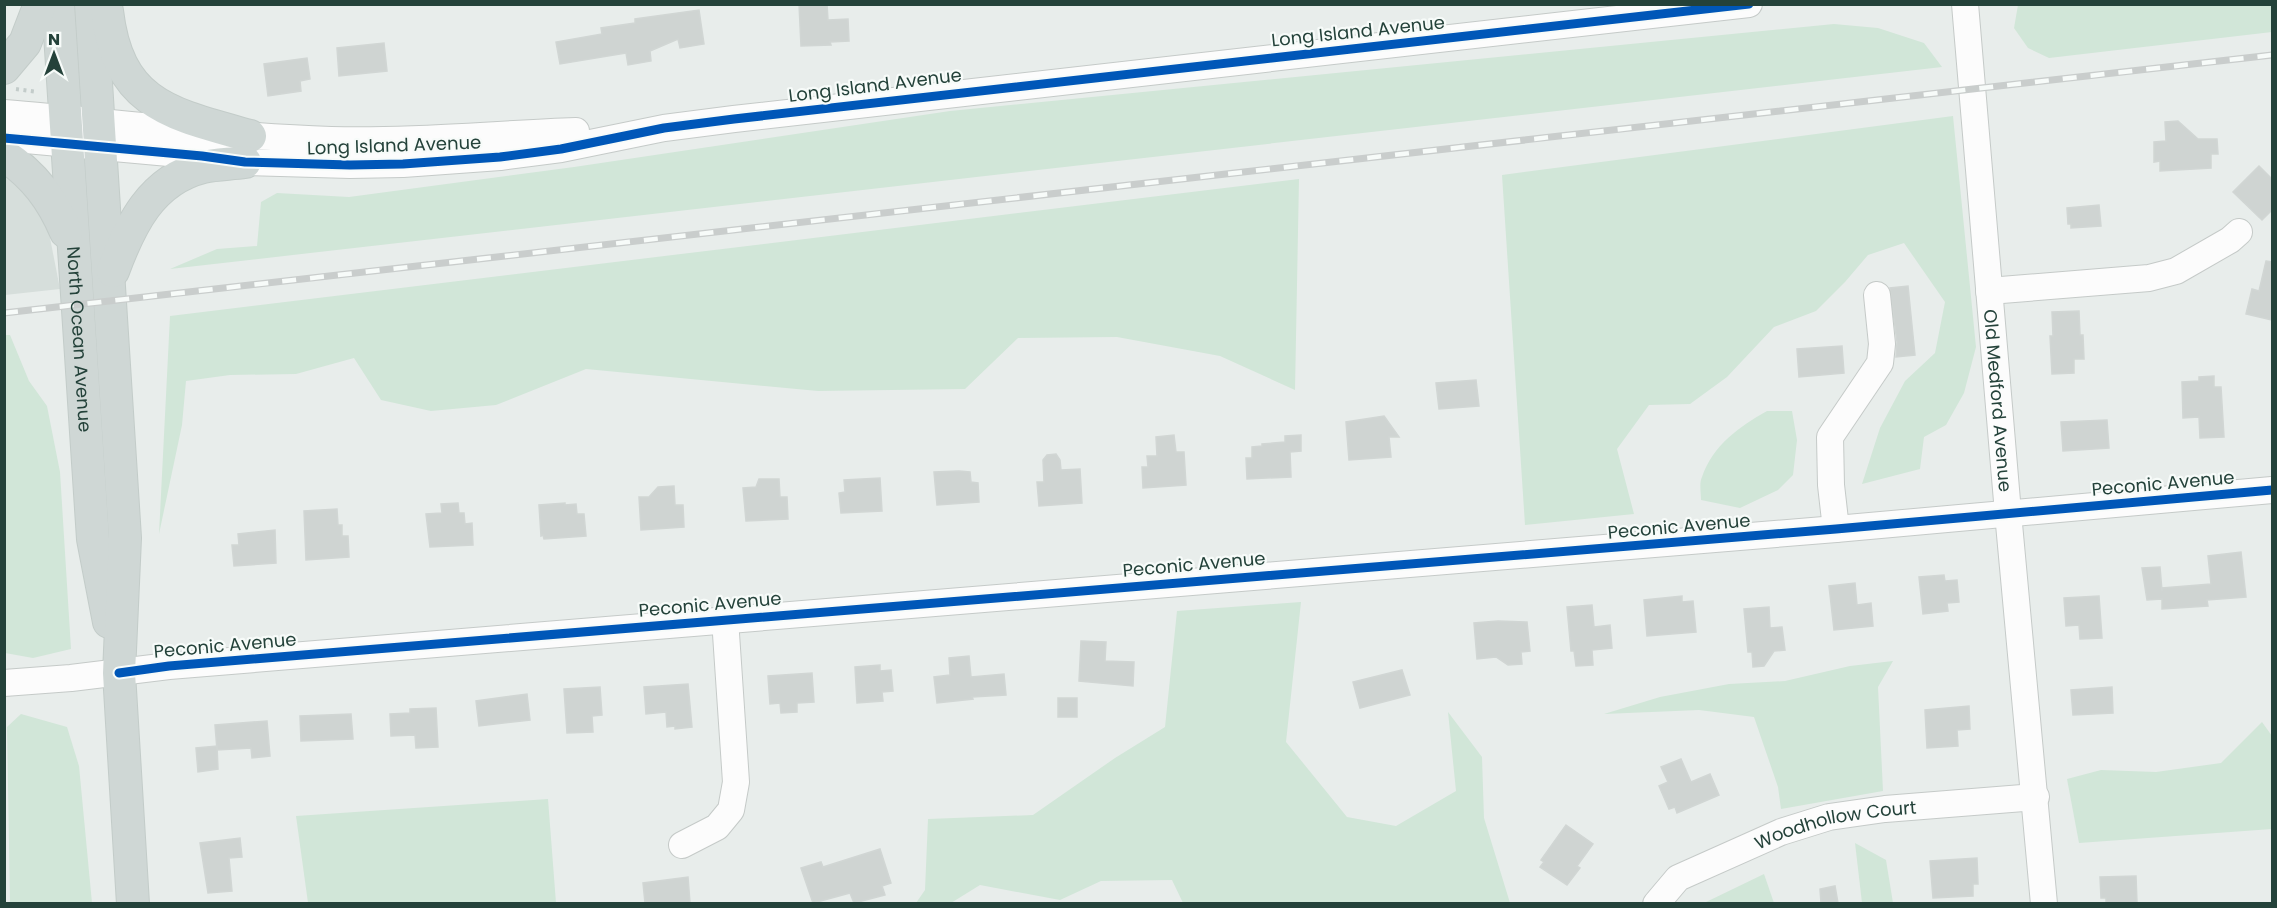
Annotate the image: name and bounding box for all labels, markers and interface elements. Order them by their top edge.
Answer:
street label: Long Island Avenue [1270,9,1446,53]
north arrow [24,24,84,84]
text: N [48,28,60,51]
street label: Long Island Avenue [787,62,963,108]
street label: Long Island Avenue [306,129,482,161]
street label: North Ocean Avenue [61,246,98,433]
street label: Old Medford Avenue [1978,308,2019,493]
street label: Peconic Avenue [2091,464,2235,502]
street label: Peconic Avenue [1607,507,1751,545]
street label: Peconic Avenue [1122,545,1266,583]
street label: Peconic Avenue [638,585,782,623]
street label: Peconic Avenue [153,626,297,664]
street label: Woodhollow Court [1750,794,1917,855]

